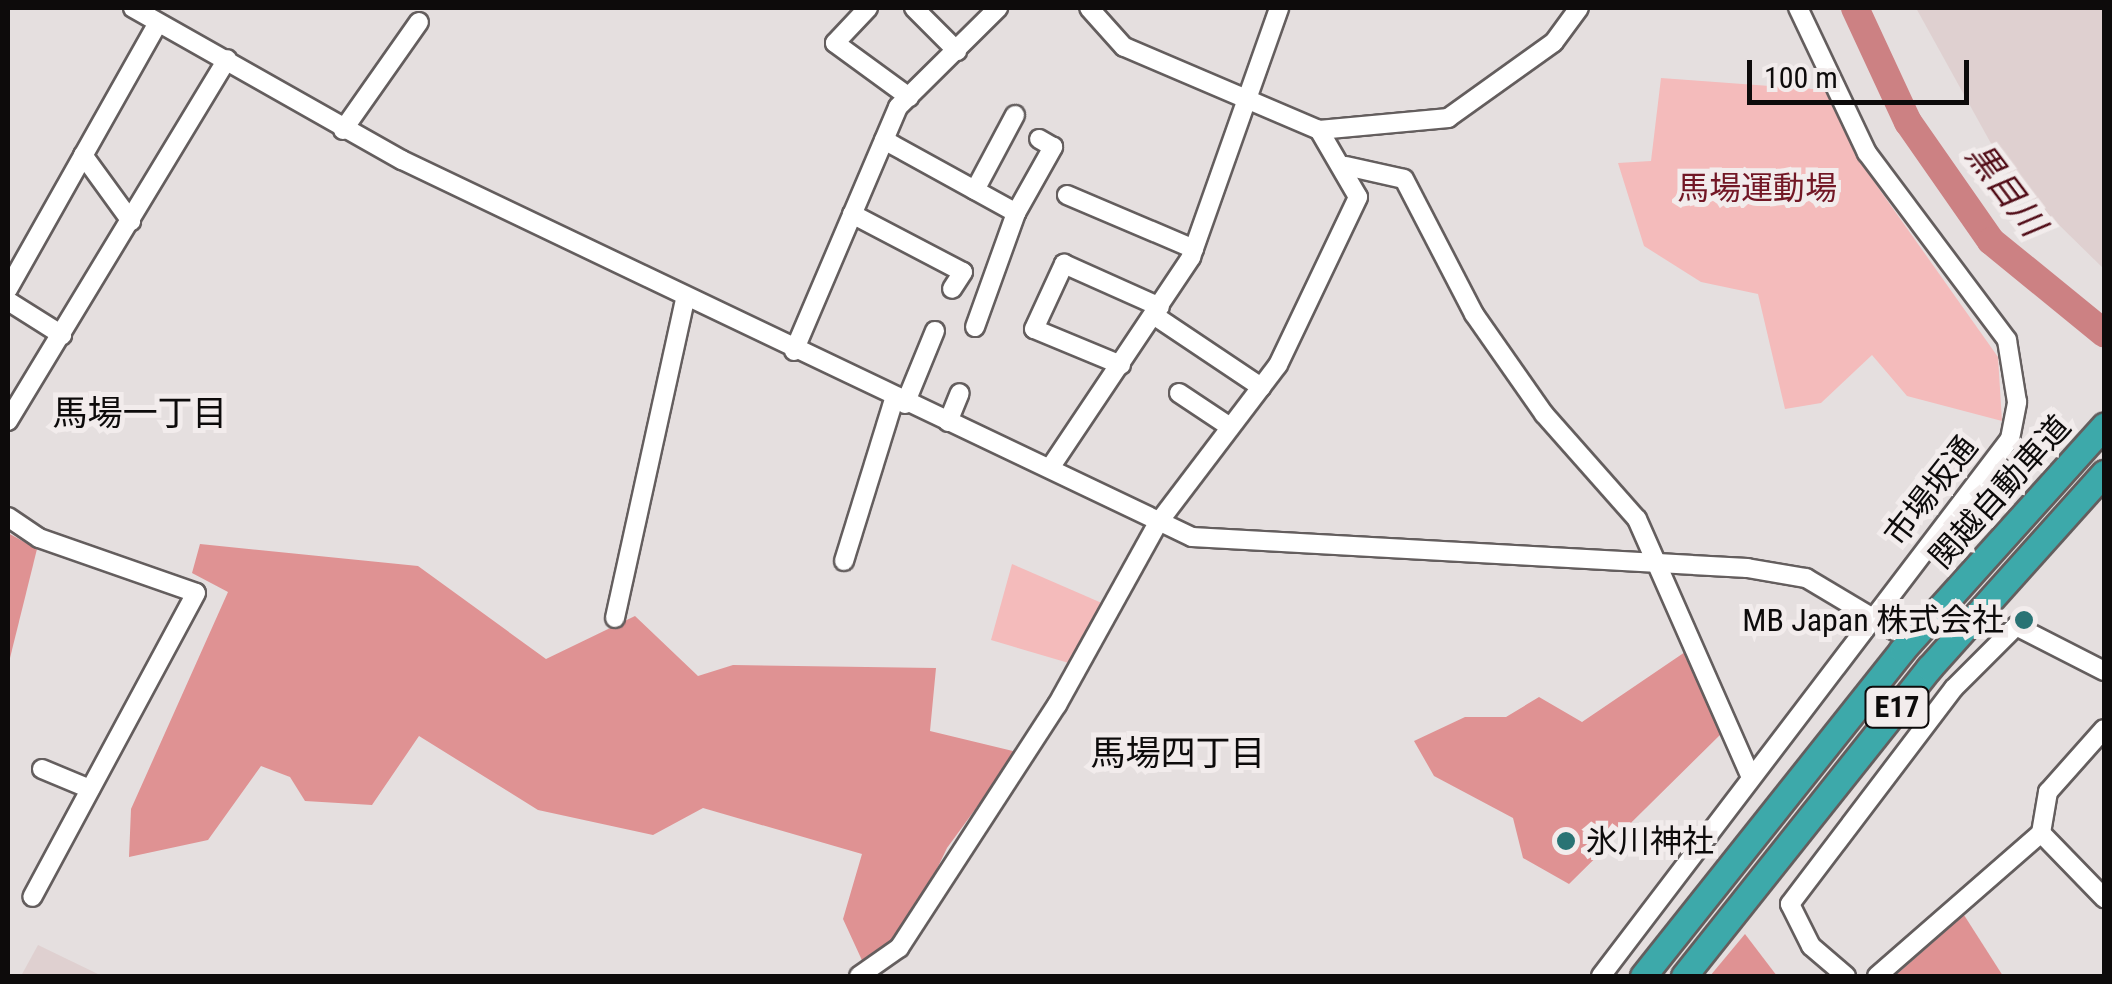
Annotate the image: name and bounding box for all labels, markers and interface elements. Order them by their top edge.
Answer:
scale bar [1752,40,1974,102]
text: 100 m [1764,60,1838,95]
water label: 黒目川 [1957,135,2053,245]
park label: 馬場運動場 [1677,169,1837,207]
district label: 馬場一丁目 [53,393,227,435]
street label: 関越自動車道 [1921,408,2079,576]
street label: 市場坂通 [1876,429,1986,553]
place label: MB Japan 株式会社 [1742,601,2004,639]
marker: MB Japan 株式会社 [2013,609,2035,631]
road number: E17 [1862,682,1932,732]
district label: 馬場四丁目 [1091,733,1265,775]
place label: 氷川神社 [1586,822,1714,860]
marker: 氷川神社 [1555,830,1577,852]

